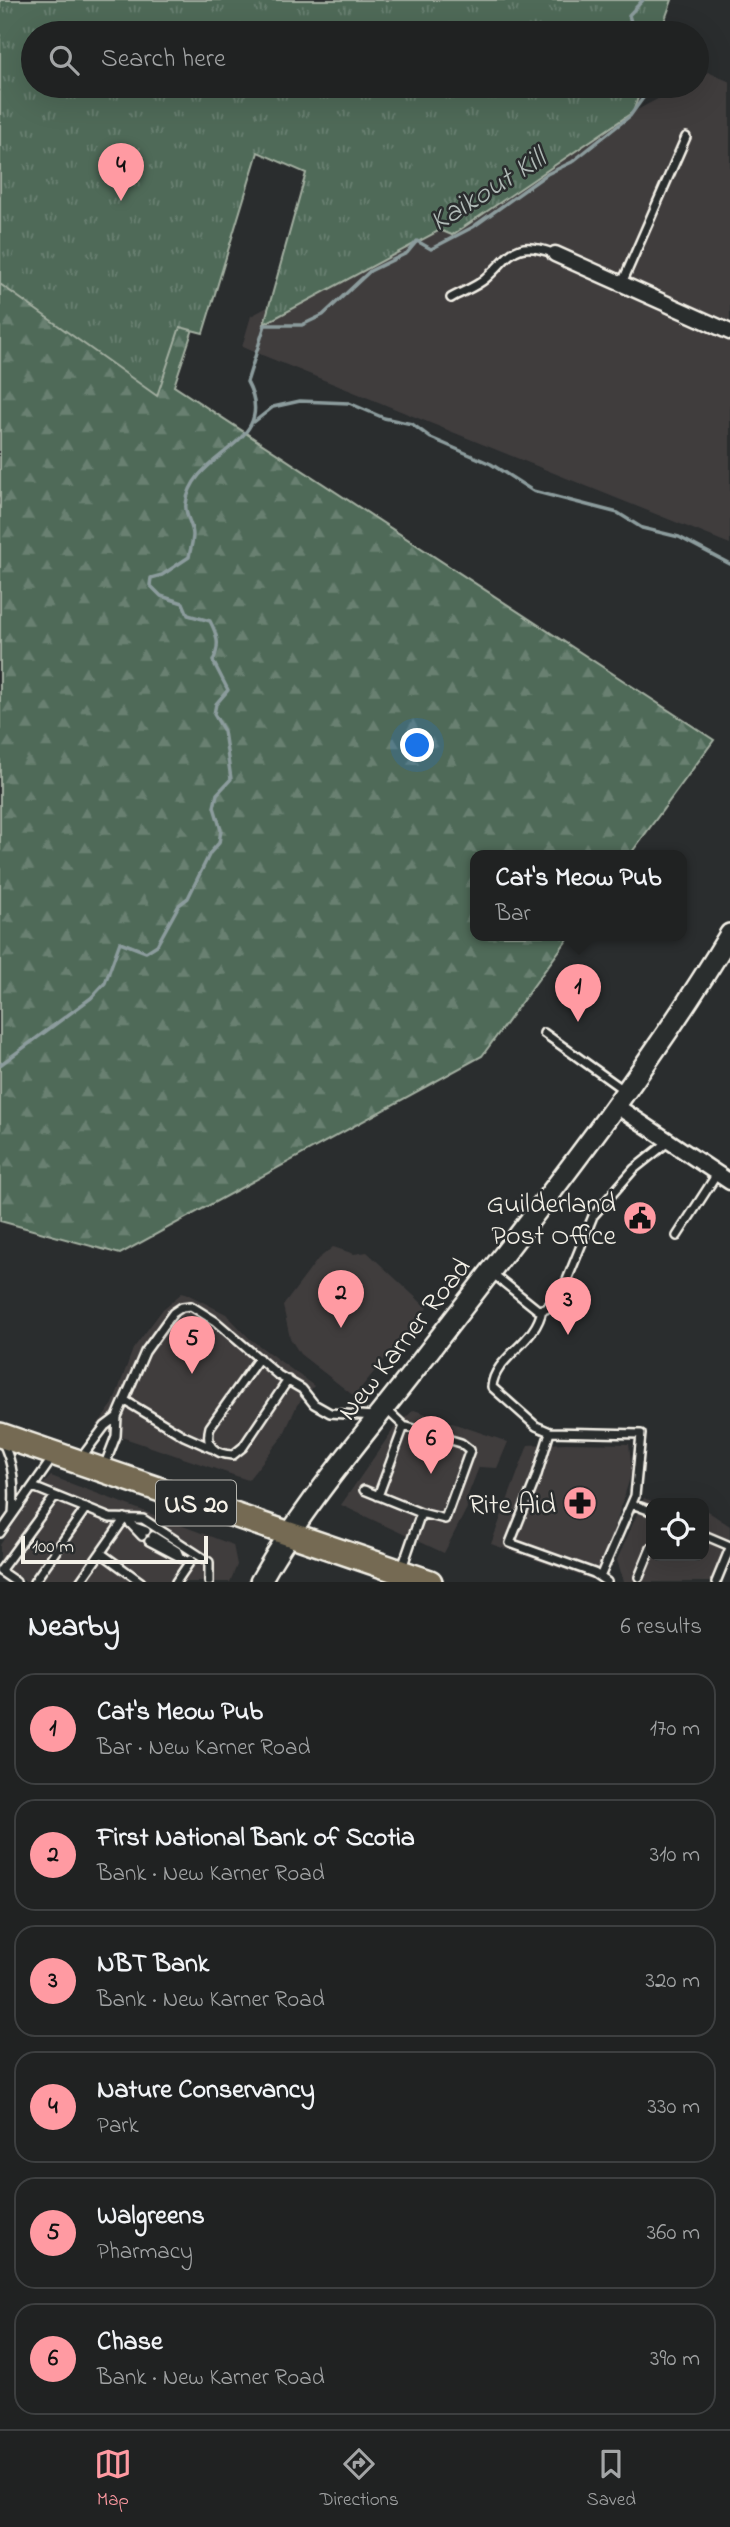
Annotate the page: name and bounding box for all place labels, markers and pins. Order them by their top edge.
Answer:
pin: 4 [98,143,144,201]
pin: 1 [555,964,601,1022]
place label: Guilderland Post Office [486,1185,616,1258]
public building icon: Guilderland Post Office [621,1199,659,1237]
pin: 2 [318,1270,364,1328]
pin: 3 [545,1277,591,1335]
pin: 5 [169,1316,215,1374]
pin: 6 [408,1416,454,1474]
pharmacy icon: Rite Aid [561,1484,599,1522]
place label: Rite Aid [468,1486,556,1527]

